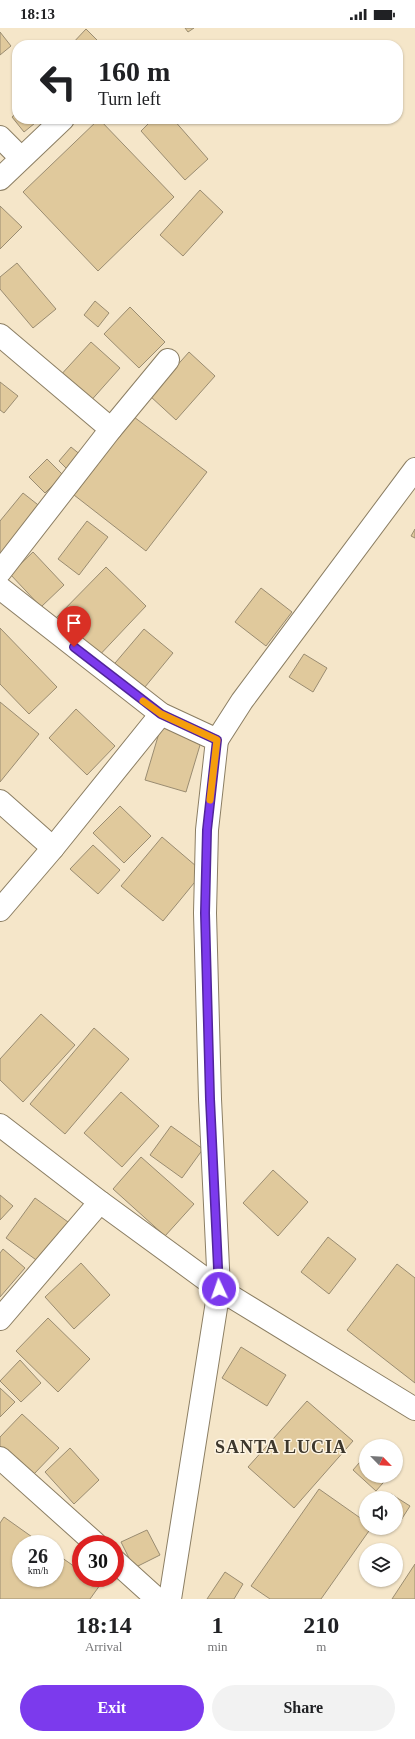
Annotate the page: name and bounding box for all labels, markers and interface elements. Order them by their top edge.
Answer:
text: 18:13 [20,6,55,22]
icon: left [32,56,84,108]
text: 160 m [98,56,170,87]
text: Turn left [98,89,161,109]
pin [57,606,91,647]
icon: arrive [63,612,85,634]
position arrow [198,1268,240,1310]
district label: SANTA LUCIA [215,1437,347,1457]
north arrow [359,1439,403,1483]
map controls [359,1439,403,1587]
button: sound [359,1491,403,1535]
speed limit sign: 30 [72,1535,124,1587]
button: layers [359,1543,403,1587]
text: 26 [28,1545,48,1567]
text: km/h [28,1565,48,1576]
text: 18:14 [76,1612,132,1638]
text: 1 [211,1612,223,1638]
text: 210 [303,1612,339,1638]
text: Arrival [85,1639,122,1654]
text: min [207,1639,228,1654]
text: m [316,1639,326,1654]
button: Exit [20,1685,204,1731]
button: Share [212,1685,395,1731]

